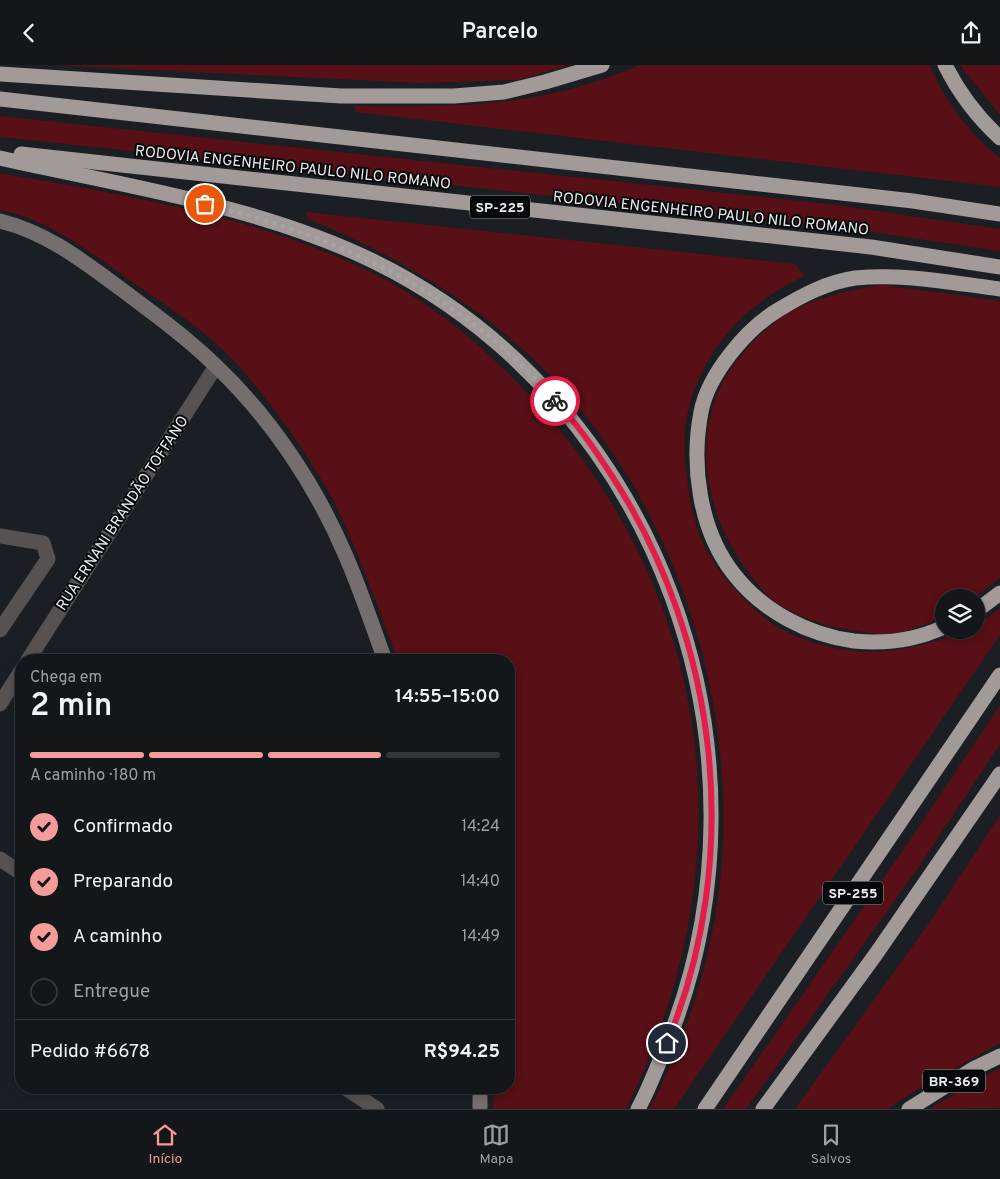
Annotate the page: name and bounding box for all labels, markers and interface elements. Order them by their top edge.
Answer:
icon: back [15,19,43,47]
text: Parcelo [462,19,538,46]
icon: share [957,19,985,47]
street label: RODOVIA ENGENHEIRO PAULO NILO ROMANO [134,142,452,195]
pin [184,183,226,225]
street label: RODOVIA ENGENHEIRO PAULO NILO ROMANO [552,188,870,241]
icon: bag [191,190,219,218]
road number: SP-225 [470,195,530,219]
courier [530,376,580,426]
icon: bike [541,387,569,415]
street label: RUA ERNANI BRANDÃO TOFFANO [52,412,193,615]
map controls [935,589,985,639]
button: layers [935,589,985,639]
text: Chega em [30,668,102,688]
text: 14:55–15:00 [395,685,500,709]
text: 2 min [30,687,112,727]
text: A caminho · 180 m [30,766,156,786]
icon: check [30,813,58,841]
text: Confirmado [73,815,173,839]
text: 14:24 [461,817,500,837]
icon: check [30,868,58,896]
text: Preparando [73,870,173,894]
text: 14:40 [461,872,500,892]
road number: SP-255 [823,881,883,905]
icon: check [30,923,58,951]
text: A caminho [73,925,162,949]
text: 14:49 [462,927,500,947]
text: Entregue [73,980,150,1004]
pin [646,1022,688,1064]
icon: home [653,1029,681,1057]
text: Pedido #6678 [30,1040,150,1064]
text: R$94.25 [424,1040,500,1064]
road number: BR-369 [923,1069,985,1093]
tab: Início [149,1121,182,1168]
tab: Mapa [480,1121,513,1168]
tab: Salvos [811,1121,851,1168]

